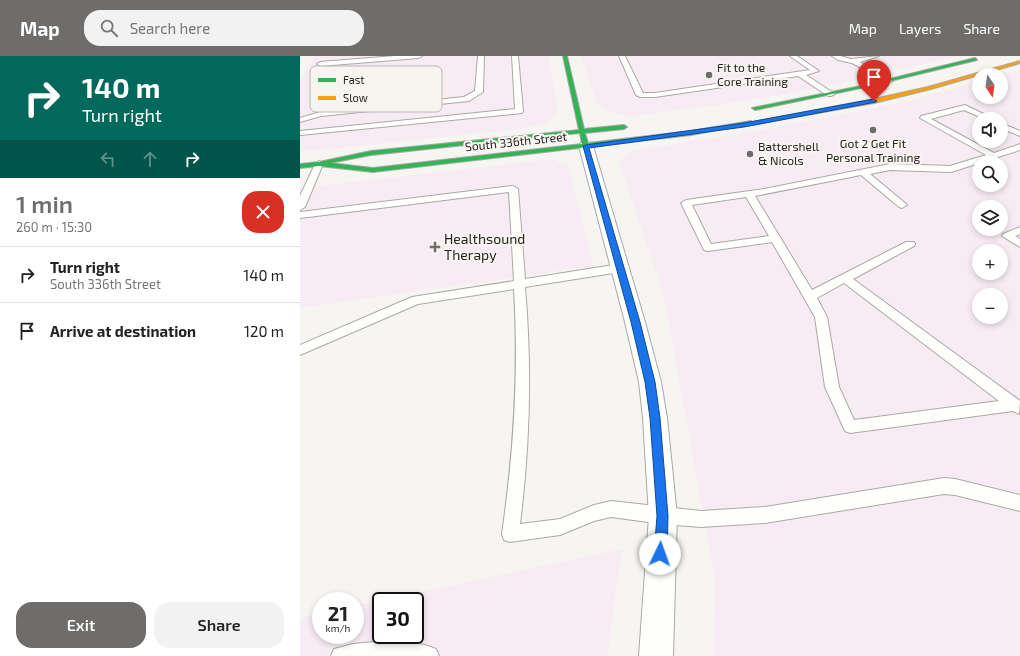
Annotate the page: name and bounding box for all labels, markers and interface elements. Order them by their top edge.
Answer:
search box [84,10,364,46]
text: Map [20,17,60,40]
icon: search [98,17,120,39]
text: Search here [130,19,210,37]
text: Map [849,20,877,37]
text: Layers [899,20,941,37]
text: Share [963,20,1000,37]
place label: Fit to the Core Training [717,60,788,88]
pin [857,60,891,101]
legend [310,66,442,112]
icon: arrive [863,66,885,88]
north arrow [972,68,1008,104]
map controls [972,68,1008,324]
text: 140 m [82,70,160,104]
marker: Fit to the Core Training [704,70,714,80]
icon: right [16,72,68,124]
text: Fast [343,73,365,86]
text: Slow [343,91,368,104]
text: Turn right [82,104,162,126]
button: sound [972,112,1008,148]
marker: Got 2 Get Fit Personal Training [868,125,878,135]
street label: South 336th Street [464,129,568,153]
place label: Got 2 Get Fit Personal Training [826,136,920,164]
place label: Battershell & Nicols [758,139,820,167]
icon: left [97,148,119,170]
icon: ahead [139,148,161,170]
icon: right [181,148,203,170]
marker: Battershell & Nicols [745,149,755,159]
button: search [972,156,1008,192]
text: 1 min [16,189,73,218]
button: close [242,191,284,233]
button: layers [972,200,1008,236]
text: 260 m · 15:30 [16,219,92,235]
place label: Healthsound Therapy [444,230,525,263]
marker: Healthsound Therapy [429,241,441,253]
button: + [972,244,1008,280]
text: Turn right [50,258,120,276]
icon: right [16,264,38,286]
text: 140 m [243,266,284,284]
text: South 336th Street [50,276,161,292]
button: − [972,288,1008,324]
icon: arrive [16,320,38,342]
text: Arrive at destination [50,322,196,340]
text: 120 m [244,322,284,340]
position arrow [639,533,681,575]
speed limit sign: 30 [372,592,424,644]
text: 21 [328,601,348,625]
button: Exit [16,602,146,648]
button: Share [154,602,284,648]
text: km/h [326,622,350,634]

